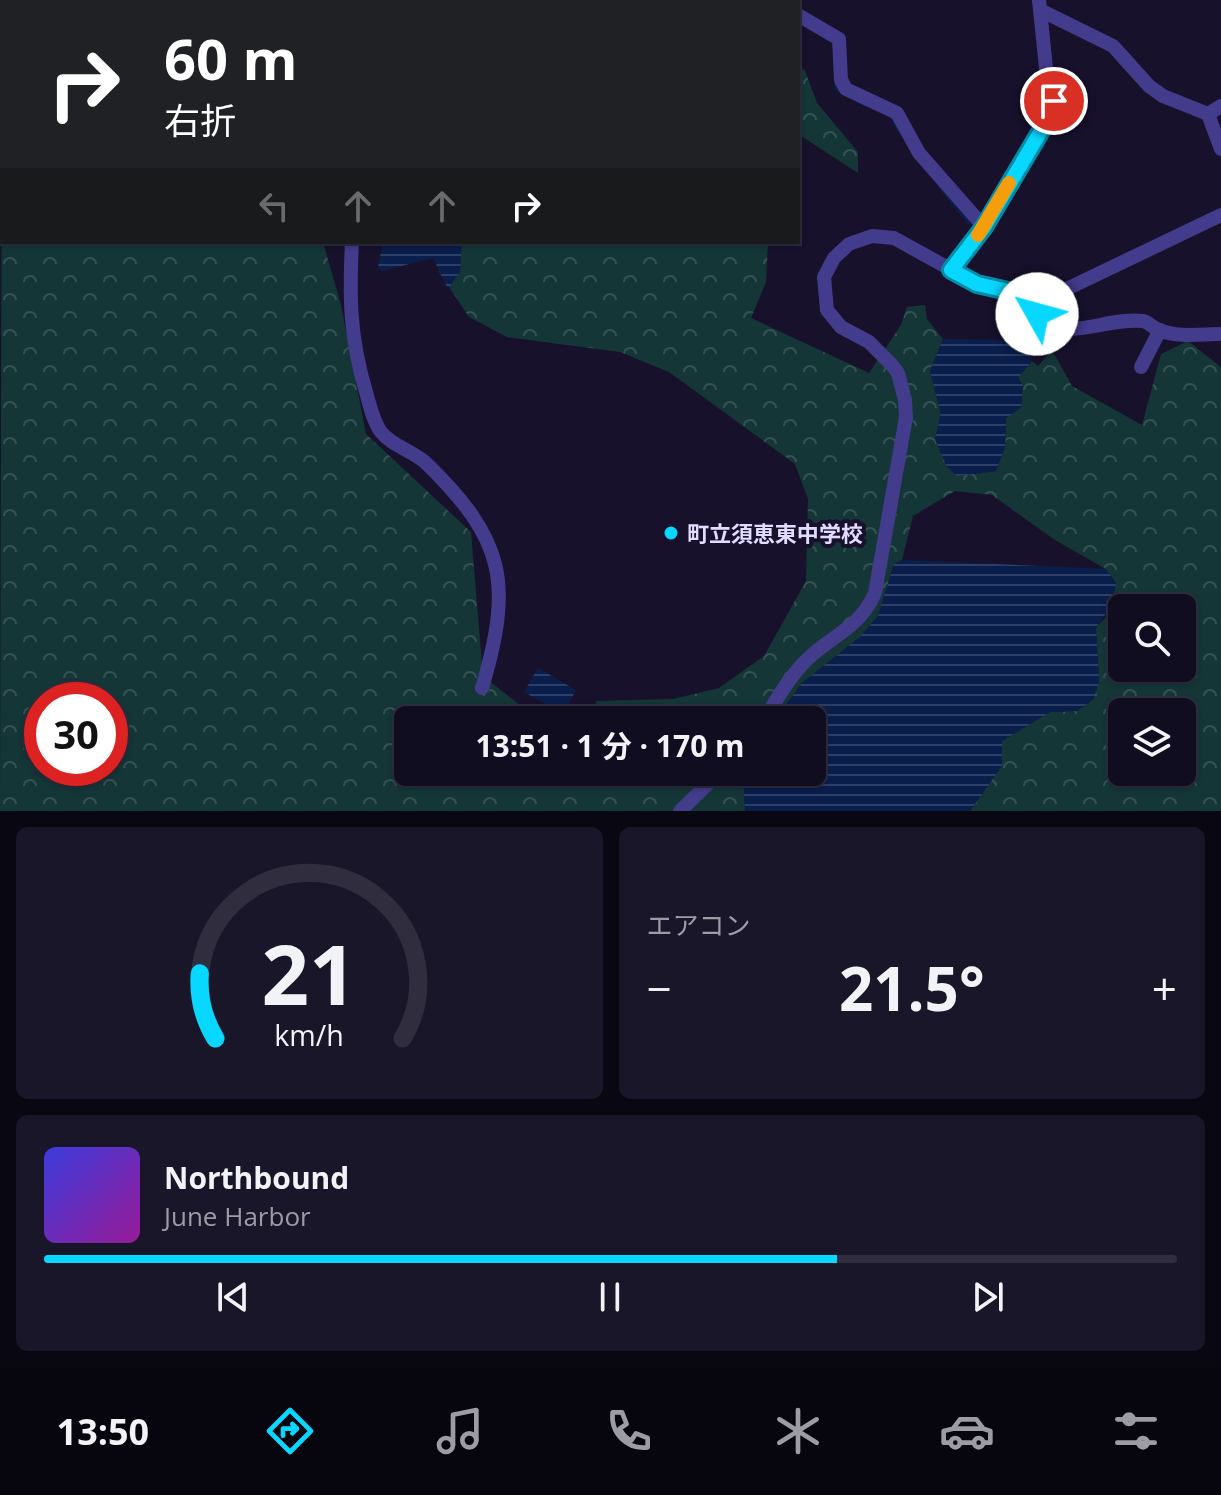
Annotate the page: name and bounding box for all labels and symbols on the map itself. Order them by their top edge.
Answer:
pin [1020,67,1088,135]
position arrow [995,272,1079,356]
place label: 町立須恵東中学校 [687,518,863,548]
marker: 町立須恵東中学校 [662,524,680,542]
speed limit sign: 30 [24,682,128,786]

